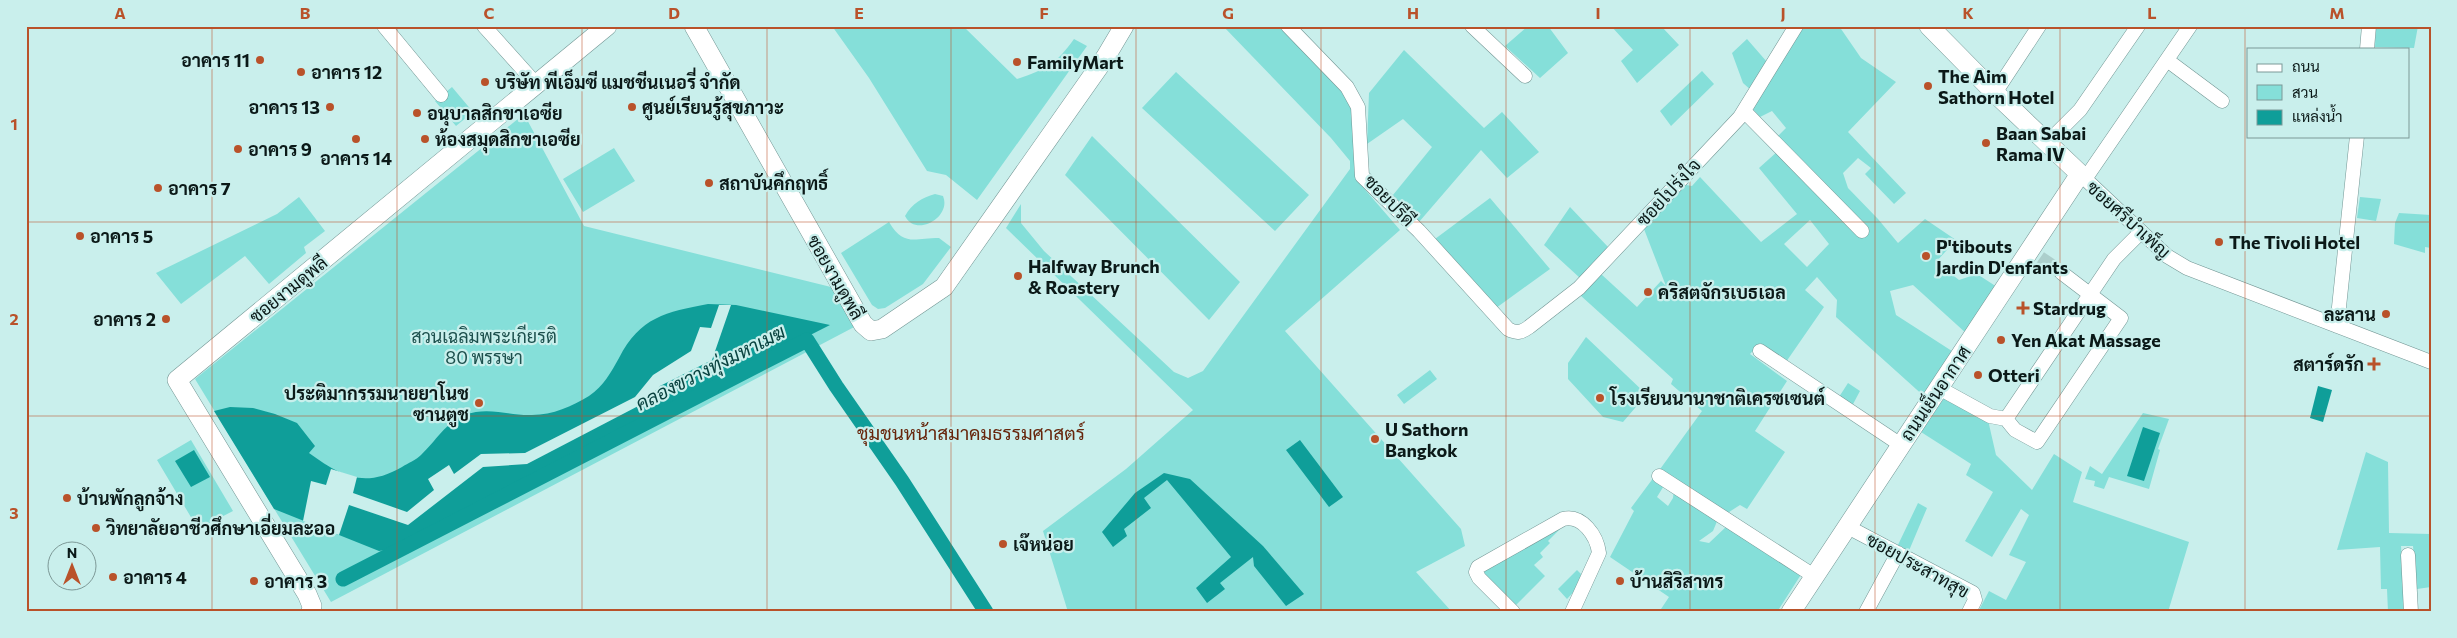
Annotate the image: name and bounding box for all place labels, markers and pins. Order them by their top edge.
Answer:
place label: อาคาร 11 [181,49,250,71]
place label: FamilyMart [1027,51,1124,73]
marker: อาคาร 11 [254,54,266,66]
marker: FamilyMart [1011,56,1023,68]
place label: อาคาร 12 [311,61,382,83]
place label: The Aim Sathorn Hotel [1938,65,2054,108]
marker: อาคาร 12 [295,66,307,78]
place label: บริษัท พีเอ็มซี แมชชีนเนอรี่ จำกัด [495,67,741,93]
marker: บริษัท พีเอ็มซี แมชชีนเนอรี่ จำกัด [479,76,491,88]
marker: The Aim Sathorn Hotel [1922,80,1934,92]
place label: ศูนย์เรียนรู้สุขภาวะ [642,95,784,122]
place label: อาคาร 13 [249,96,320,118]
marker: อาคาร 13 [324,101,336,113]
place label: อนุบาลสิกขาเอซีย [427,101,563,128]
marker: ศูนย์เรียนรู้สุขภาวะ [626,101,638,113]
marker: อนุบาลสิกขาเอซีย [411,107,423,119]
place label: Baan Sabai Rama IV [1996,122,2086,165]
place label: ห้องสมุดสิกขาเอซีย [435,127,581,154]
marker: อาคาร 14 [350,133,362,145]
marker: ห้องสมุดสิกขาเอซีย [419,133,431,145]
marker: Baan Sabai Rama IV [1980,137,1992,149]
place label: อาคาร 9 [248,138,312,160]
marker: อาคาร 9 [232,143,244,155]
place label: อาคาร 14 [320,147,392,169]
place label: สถาบันคึกฤทธิ์ [719,168,829,195]
place label: อาคาร 7 [168,177,231,199]
marker: สถาบันคึกฤทธิ์ [703,177,715,189]
marker: อาคาร 7 [152,182,164,194]
place label: อาคาร 5 [90,225,153,247]
marker: อาคาร 5 [74,230,86,242]
place label: The Tivoli Hotel [2229,231,2360,253]
place label: P'tibouts Jardin D'enfants [1936,235,2068,278]
marker: The Tivoli Hotel [2213,236,2225,248]
marker: P'tibouts Jardin D'enfants [1920,250,1932,262]
place label: Halfway Brunch & Roastery [1028,255,1160,298]
marker: Halfway Brunch & Roastery [1012,270,1024,282]
place label: คริสตจักรเบธเอล [1658,281,1786,303]
marker: คริสตจักรเบธเอล [1642,286,1654,298]
place label: Stardrug [2033,297,2106,319]
marker: Stardrug [2017,302,2029,314]
place label: ละลาน [2324,303,2376,325]
place label: อาคาร 2 [93,308,156,330]
marker: ละลาน [2380,308,2392,320]
marker: อาคาร 2 [160,313,172,325]
place label: Yen Akat Massage [2011,329,2161,351]
marker: Yen Akat Massage [1995,334,2007,346]
place label: สตาร์ดรัก [2293,352,2364,375]
marker: สตาร์ดรัก [2368,358,2380,370]
place label: Otteri [1988,364,2040,386]
marker: Otteri [1972,369,1984,381]
place label: ประติมากรรมนายยาโนช ซานตูช [284,381,469,428]
place label: โรงเรียนนานาชาติเครซเซนต์ [1609,386,1826,409]
marker: โรงเรียนนานาชาติเครซเซนต์ [1594,392,1606,404]
marker: ประติมากรรมนายยาโนช ซานตูช [473,397,485,409]
place label: U Sathorn Bangkok [1385,418,1468,461]
marker: U Sathorn Bangkok [1369,433,1381,445]
place label: บ้านพักลูกจ้าง [77,487,183,512]
marker: บ้านพักลูกจ้าง [61,492,73,504]
place label: วิทยาลัยอาชีวศึกษาเอี่ยมละออ [105,513,335,539]
marker: วิทยาลัยอาชีวศึกษาเอี่ยมละออ [90,522,102,534]
place label: เจ๊หน่อย [1013,532,1074,555]
marker: เจ๊หน่อย [997,538,1009,550]
place label: อาคาร 4 [123,566,187,588]
place label: อาคาร 3 [264,570,327,592]
place label: บ้านสิริสาทร [1630,570,1724,592]
marker: อาคาร 4 [107,571,119,583]
marker: อาคาร 3 [248,575,260,587]
marker: บ้านสิริสาทร [1614,575,1626,587]

